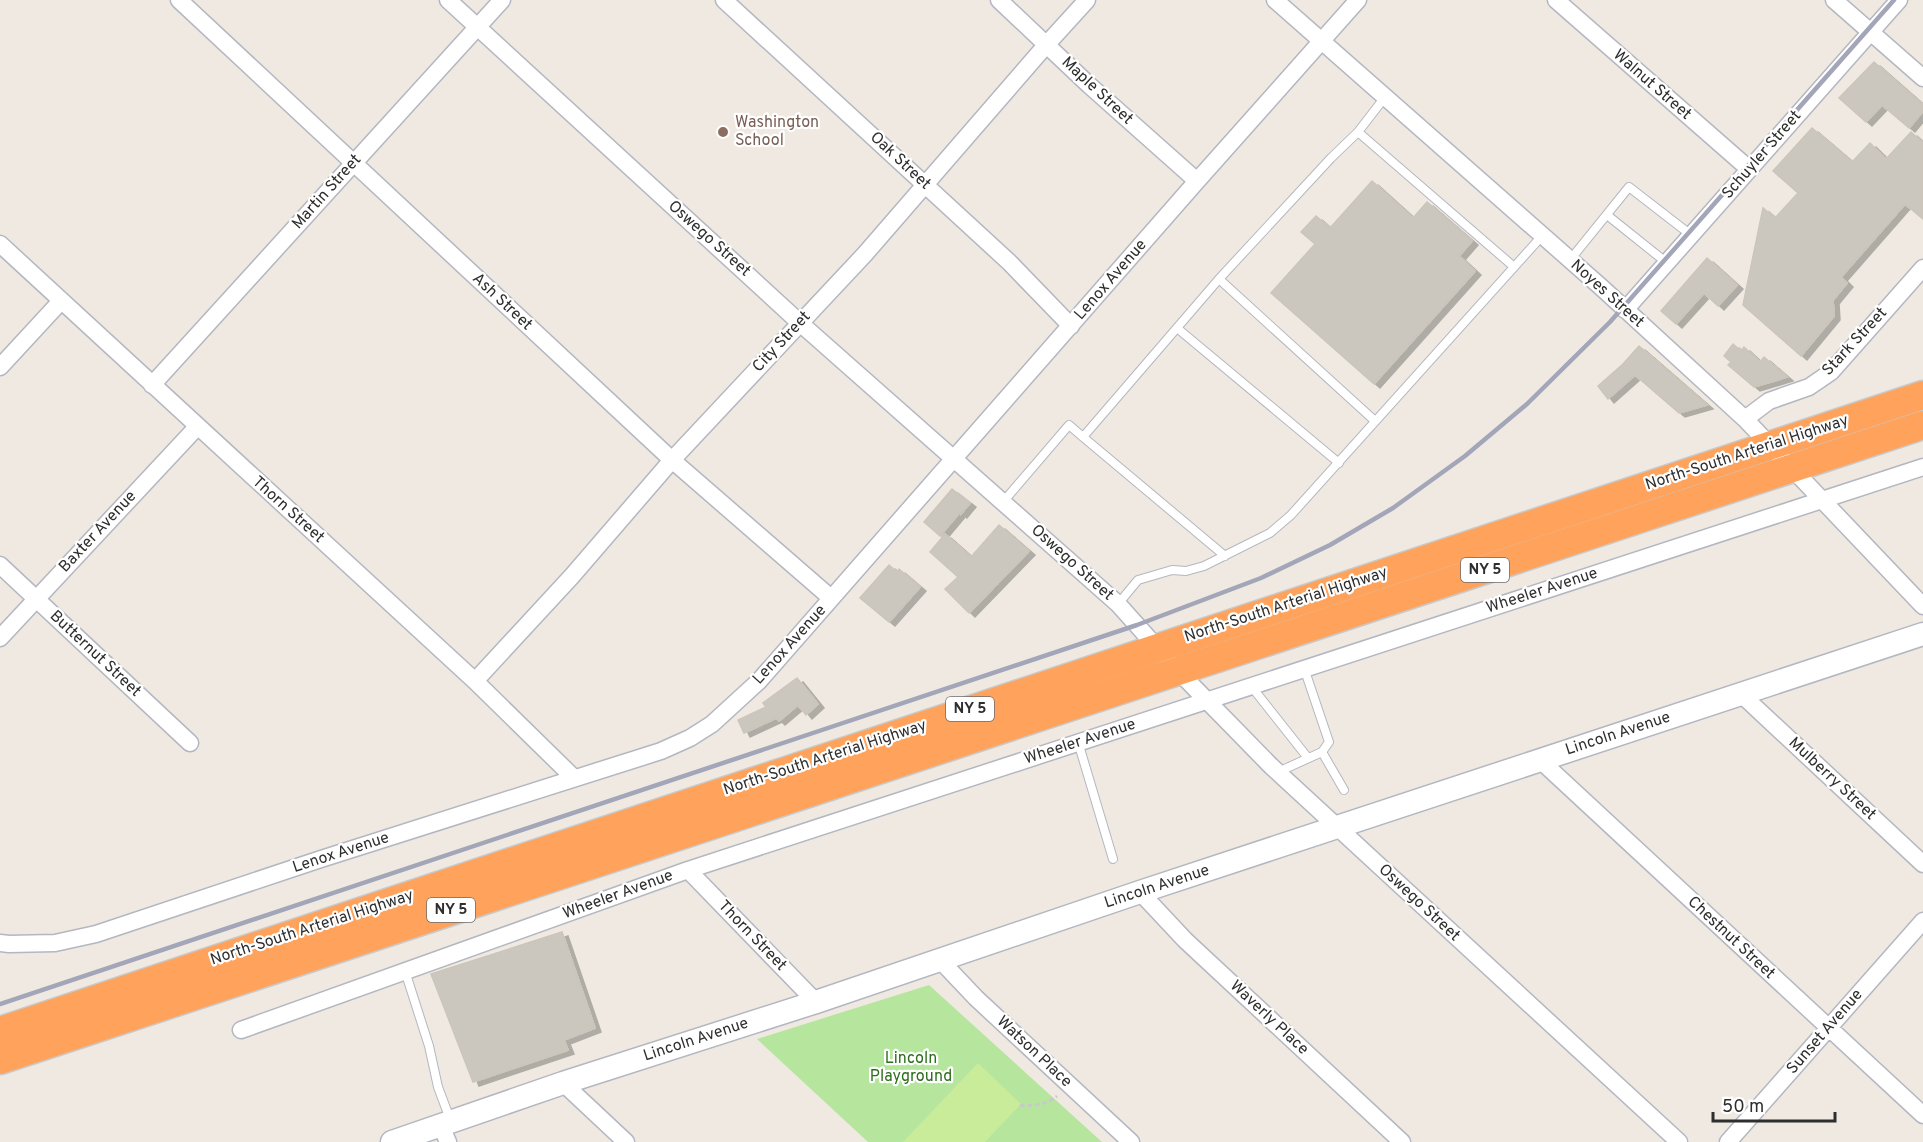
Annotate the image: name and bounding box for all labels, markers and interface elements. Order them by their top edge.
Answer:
street label: Walnut Street [1609,45,1695,125]
street label: Maple Street [1057,53,1137,129]
street label: Schuyler Street [1718,107,1806,203]
place label: Washington School [735,113,819,151]
marker: Washington School [716,125,730,139]
street label: Oak Street [865,128,935,194]
street label: Martin Street [288,150,366,234]
street label: Oswego Street [663,197,755,281]
street label: Lenox Avenue [1071,236,1151,324]
street label: Noyes Street [1566,256,1648,332]
street label: Ash Street [468,269,536,335]
street label: Stark Street [1818,304,1892,380]
street label: City Street [749,307,815,377]
street label: North-South Arterial Highway [1643,411,1851,495]
street label: Thorn Street [248,472,328,548]
street label: Baxter Avenue [55,487,141,577]
street label: Oswego Street [1026,521,1118,605]
road number: NY 5 [1461,558,1509,582]
street label: North-South Arterial Highway [1182,563,1390,647]
street label: Wheeler Avenue [1484,564,1600,618]
street label: Lenox Avenue [749,601,831,689]
street label: Butternut Street [45,606,145,702]
road number: NY 5 [946,697,994,721]
street label: Lincoln Avenue [1563,708,1673,760]
street label: Wheeler Avenue [1022,715,1138,769]
street label: North-South Arterial Highway [721,716,929,800]
street label: Mulberry Street [1784,733,1880,825]
street label: Lenox Avenue [290,828,392,878]
street label: Oswego Street [1374,860,1464,946]
street label: Lincoln Avenue [1102,861,1212,913]
street label: Wheeler Avenue [560,866,676,924]
street label: North-South Arterial Highway [208,886,416,970]
street label: Chestnut Street [1683,892,1779,984]
street label: Thorn Street [713,897,791,975]
road number: NY 5 [427,898,475,922]
street label: Waverly Place [1225,976,1313,1060]
street label: Sunset Avenue [1783,985,1867,1079]
street label: Watson Place [992,1012,1076,1092]
street label: Lincoln Avenue [641,1014,751,1066]
park label: Lincoln Playground [870,1049,952,1087]
scale bar [1713,1085,1834,1123]
text: 50 m [1722,1096,1764,1119]

